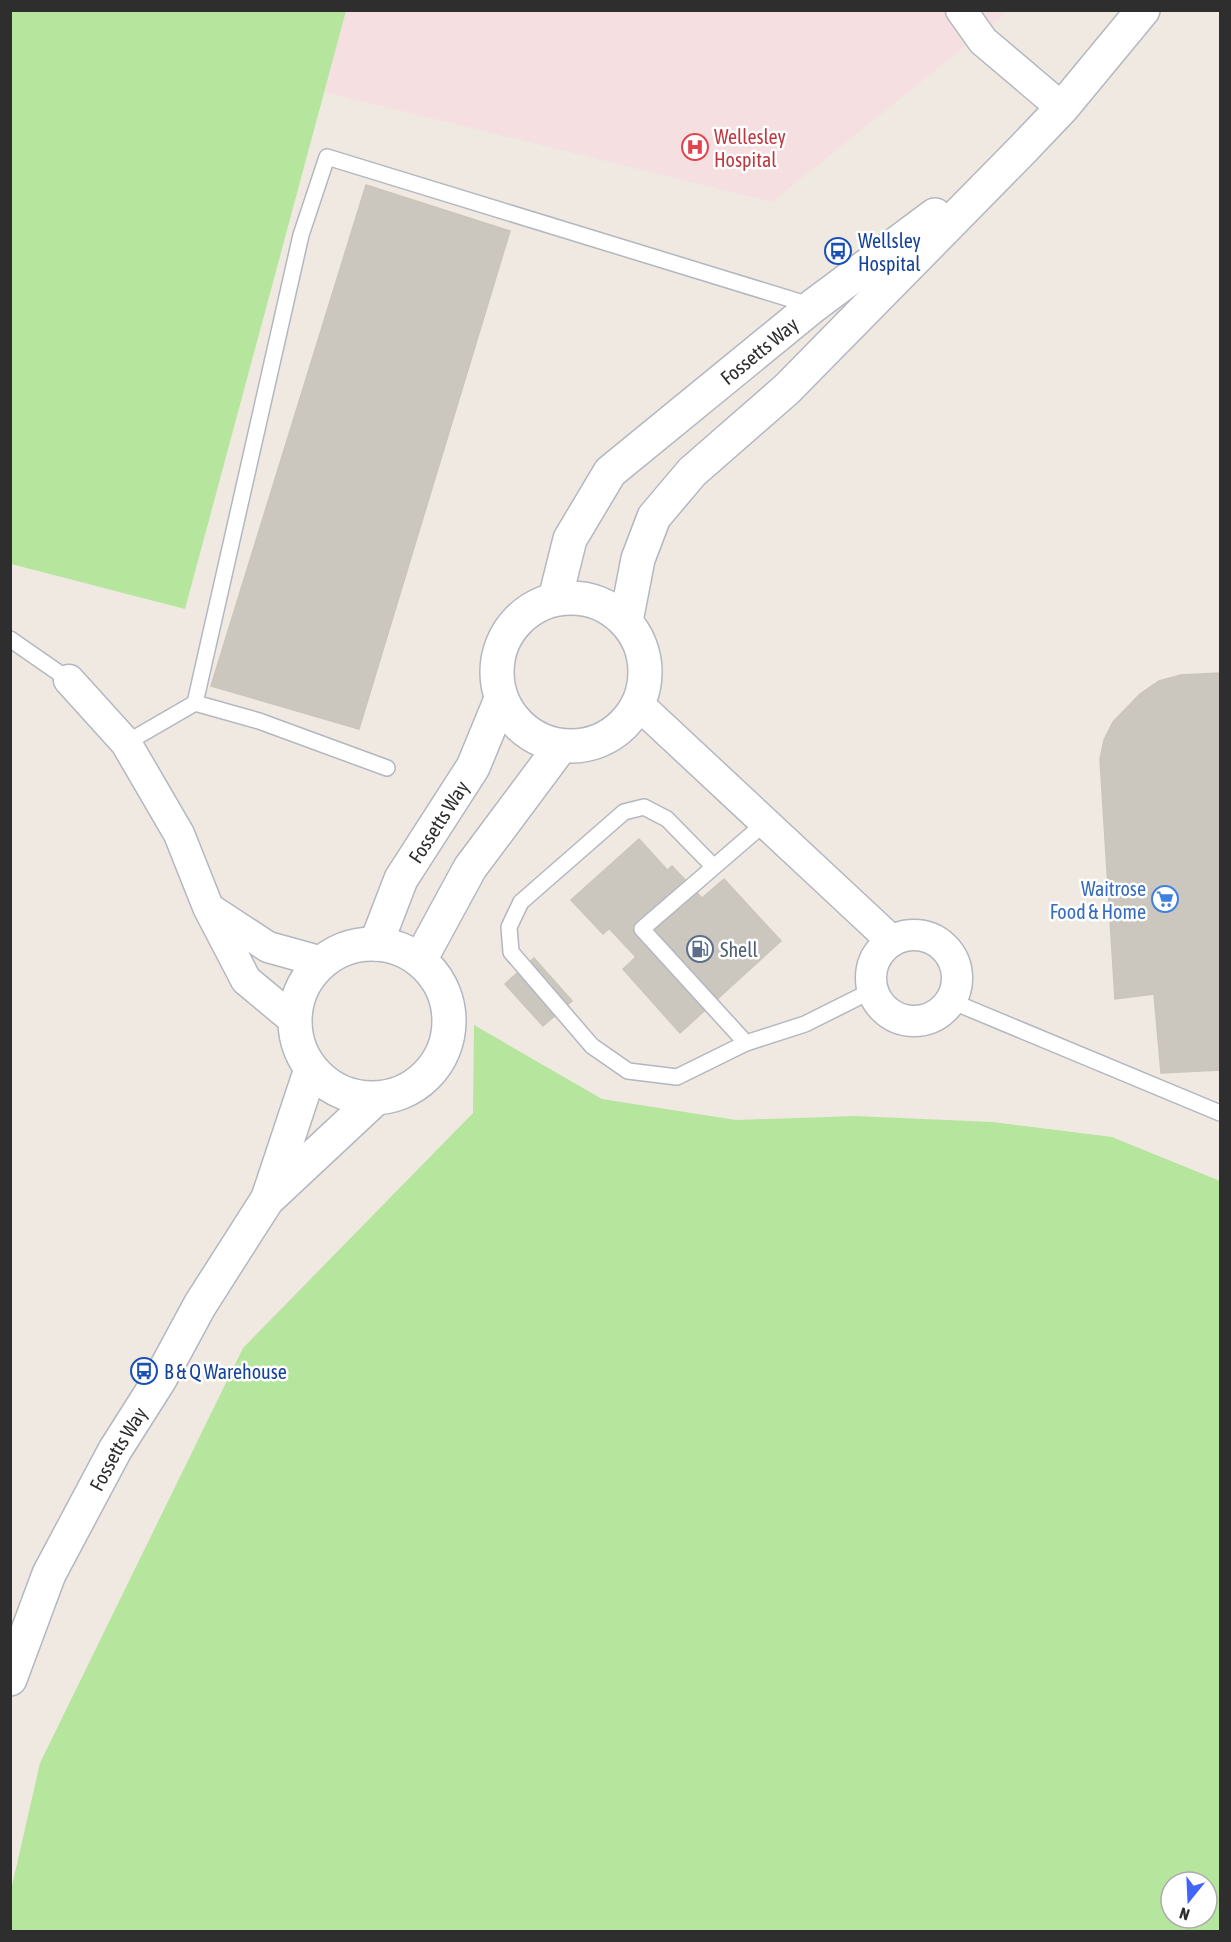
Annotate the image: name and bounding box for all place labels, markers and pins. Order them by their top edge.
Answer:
place label: Wellesley Hospital [714,125,786,171]
hospital icon: Wellesley Hospital [680,132,710,162]
place label: Wellsley Hospital [858,229,921,275]
bus stop icon: Wellsley Hospital [823,236,853,266]
place label: Waitrose Food & Home [1050,877,1146,923]
supermarket icon: Waitrose Food & Home [1150,884,1180,914]
fuel station icon: Shell [685,934,715,964]
place label: Shell [720,938,758,961]
bus stop icon: B & Q Warehouse [129,1356,159,1386]
place label: B & Q Warehouse [164,1360,287,1383]

